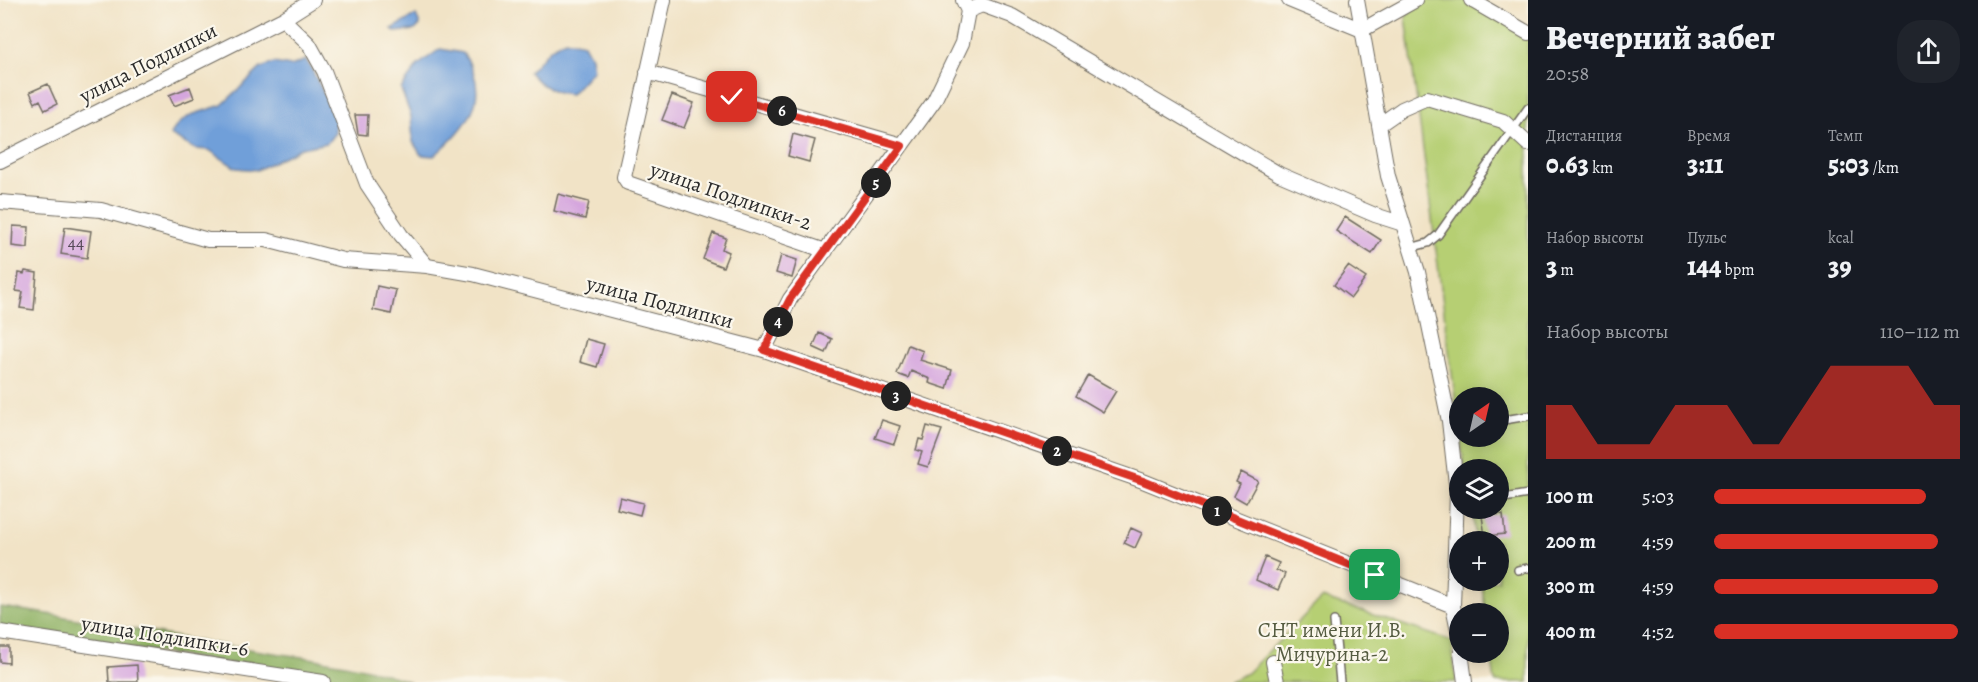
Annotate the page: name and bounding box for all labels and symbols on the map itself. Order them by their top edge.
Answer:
street label: улица Подлипки [73,16,222,110]
pin [706,71,757,122]
pin: 6 [767,96,797,126]
street label: улица Подлипки-2 [646,155,815,237]
pin: 5 [861,168,891,198]
house number: 44 [68,230,84,254]
street label: улица Подлипки [582,269,737,335]
pin: 4 [763,307,793,337]
pin: 3 [881,381,911,411]
north arrow [1449,387,1509,447]
pin: 2 [1042,436,1072,466]
pin: 1 [1202,496,1232,526]
pin [1349,549,1400,600]
street label: улица Подлипки-6 [78,609,251,663]
park label: СНТ имени И.В. Мичурина-2 [1258,616,1406,668]

